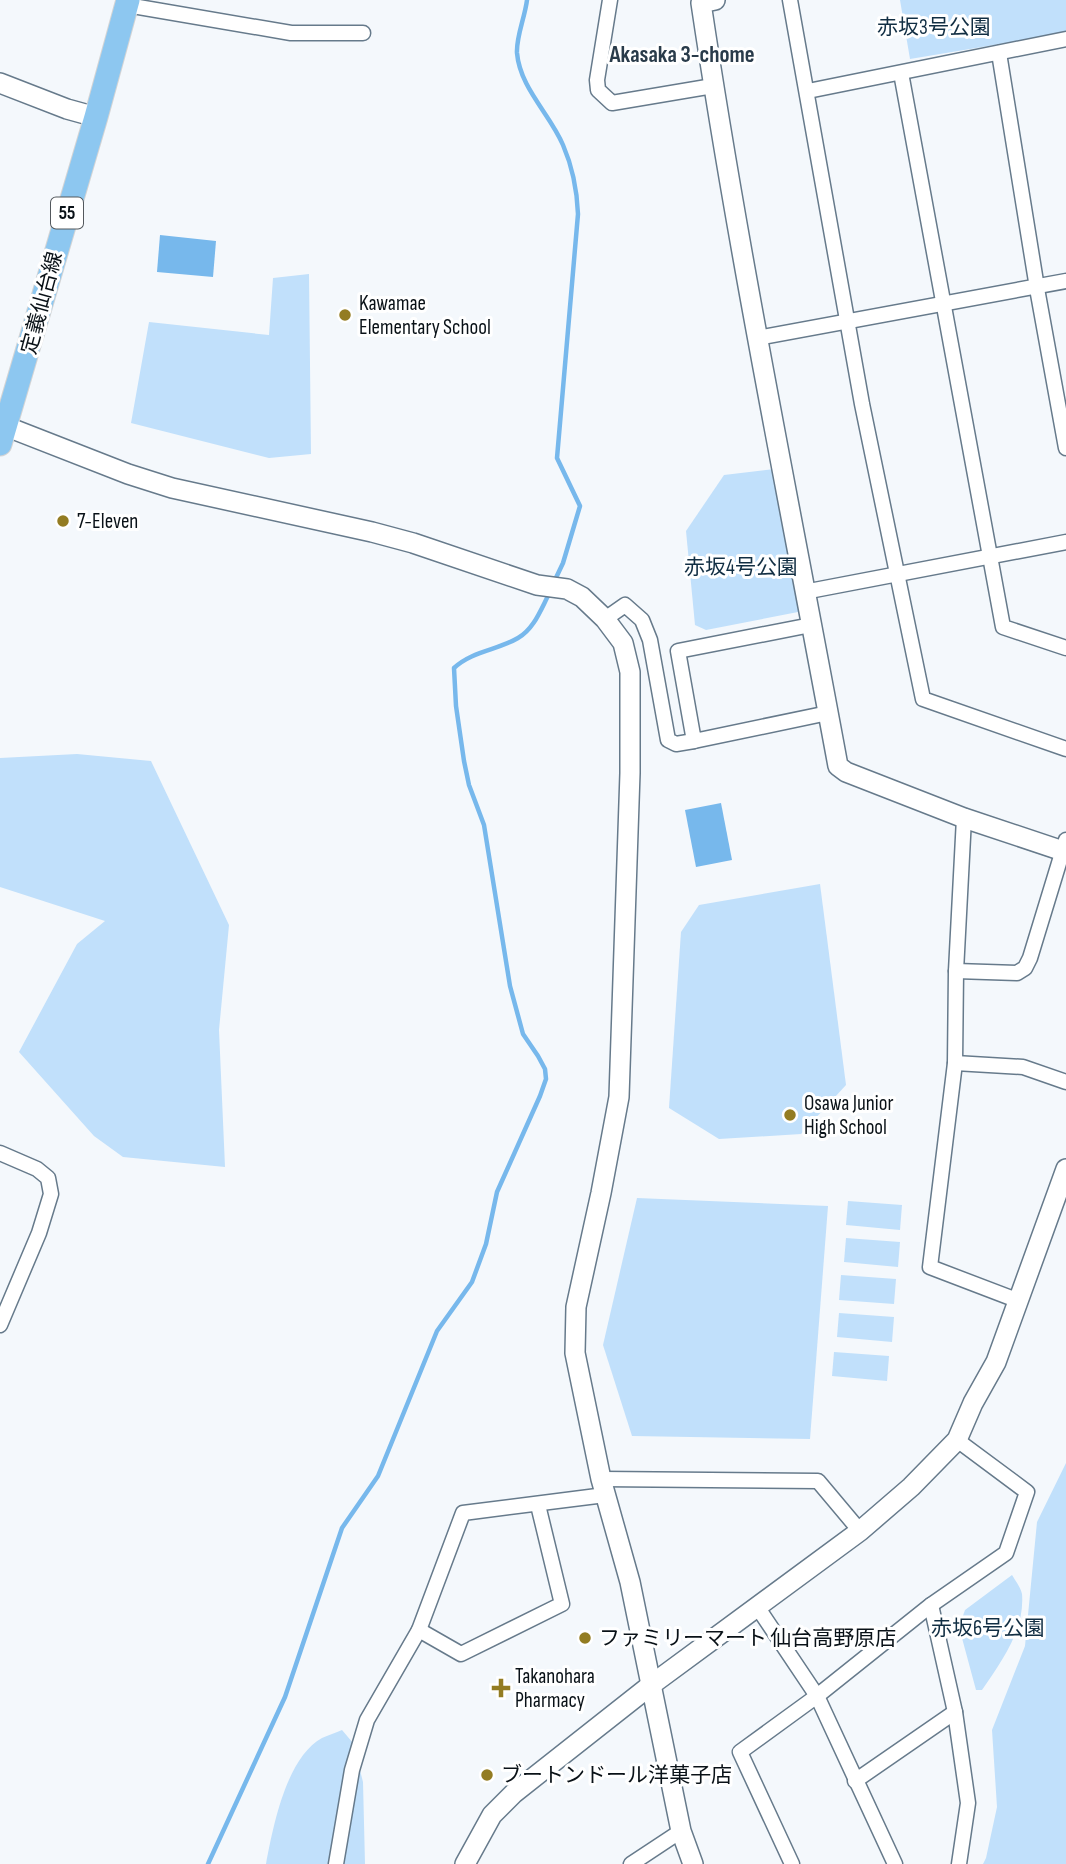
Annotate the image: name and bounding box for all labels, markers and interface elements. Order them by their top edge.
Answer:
park label: 赤坂3号公園 [877,15,991,40]
district label: Akasaka 3-chome [608,41,755,69]
road number: 55 [51,197,83,228]
street label: 定義仙台線 [16,249,68,357]
place label: Kawamae Elementary School [359,291,491,340]
marker: Kawamae Elementary School [337,307,353,323]
place label: 7-Eleven [77,509,138,534]
marker: 7-Eleven [55,513,71,529]
park label: 赤坂4号公園 [684,555,798,580]
place label: Osawa Junior High School [804,1091,893,1140]
marker: Osawa Junior High School [782,1107,798,1123]
park label: 赤坂6号公園 [931,1616,1045,1641]
place label: ファミリーマート 仙台高野原店 [599,1626,896,1651]
marker: ファミリーマート 仙台高野原店 [577,1630,593,1646]
place label: Takanohara Pharmacy [515,1664,595,1713]
marker: Takanohara Pharmacy [493,1680,509,1696]
place label: ブートンドール洋菓子店 [501,1763,732,1788]
marker: ブートンドール洋菓子店 [479,1767,495,1783]

